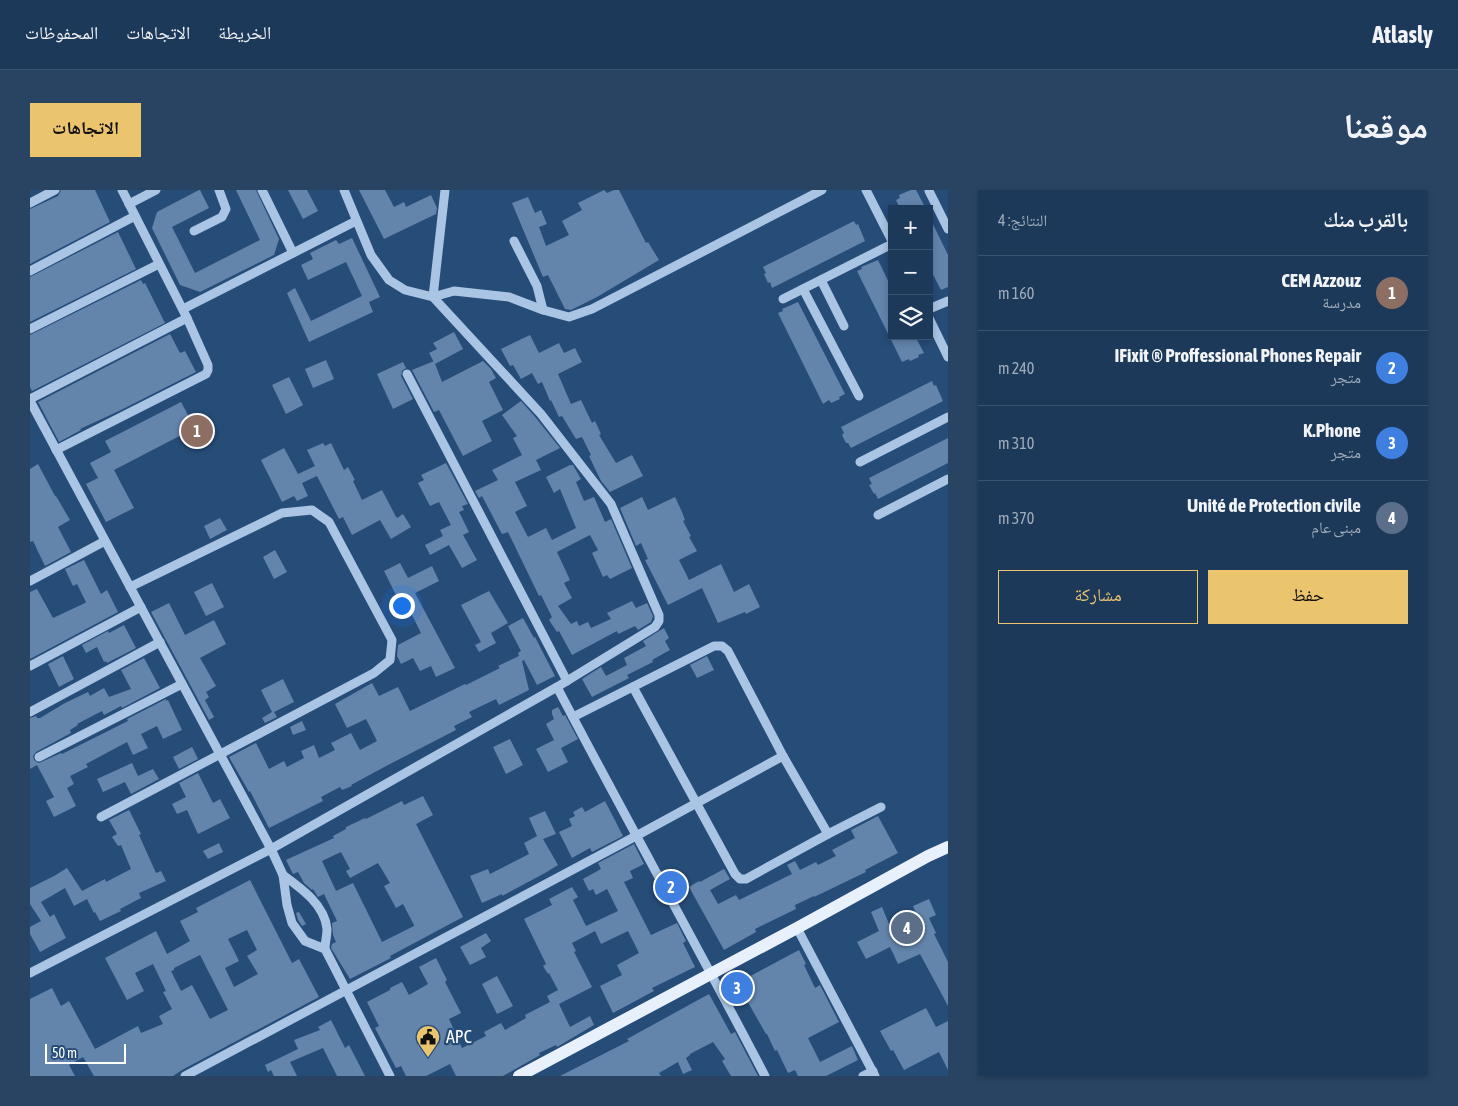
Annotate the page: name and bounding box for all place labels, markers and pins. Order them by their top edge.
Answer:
pin: 1 [181,412,213,450]
pin: 2 [655,868,687,906]
pin: 4 [891,909,923,947]
pin: 3 [721,969,753,1007]
public building icon: APC [415,1024,441,1058]
place label: APC [446,1026,472,1047]

